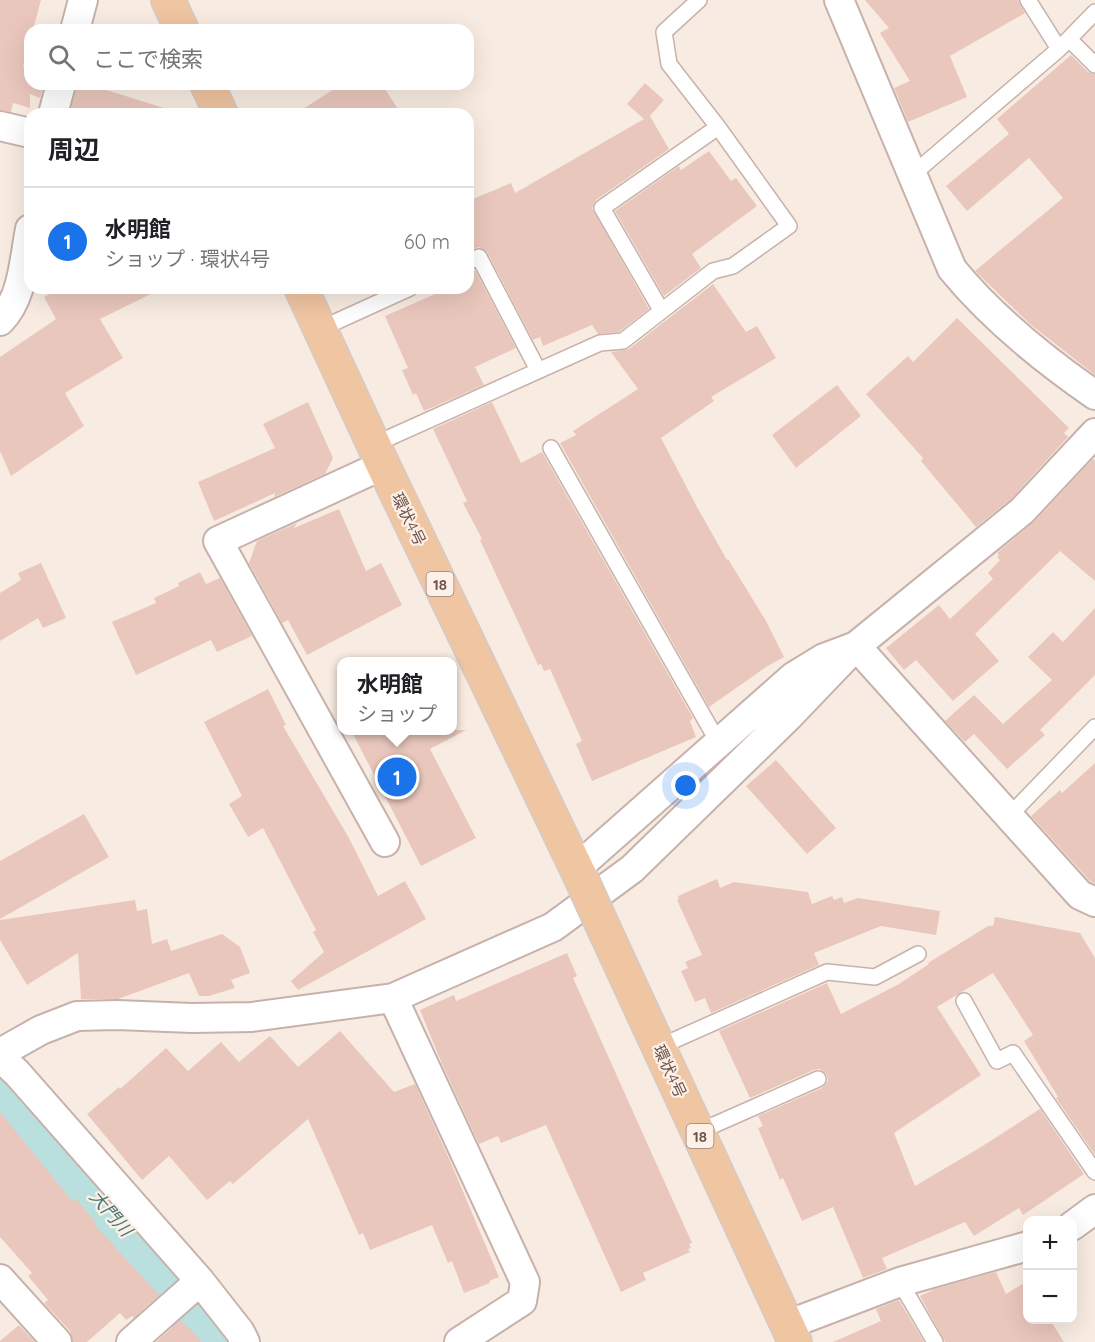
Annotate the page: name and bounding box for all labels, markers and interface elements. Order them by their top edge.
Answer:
search box [24,24,474,90]
icon: search [45,41,78,74]
text: ここで検索 [93,45,203,73]
text: 周辺 [48,133,100,166]
text: 水明館 [105,215,171,243]
text: 1 [64,229,71,254]
text: 60 m [404,229,450,254]
text: ショップ · 環状4号 [105,246,270,271]
street label: 環状4号 [388,489,430,549]
road number: 18 [426,572,454,596]
popup [337,657,457,735]
text: 水明館 [357,670,423,698]
text: ショップ [357,701,437,726]
pin: 1 [378,754,416,800]
your location [671,771,700,800]
street label: 環状4号 [649,1041,691,1101]
road number: 18 [686,1124,714,1148]
water label: 大門川 [85,1185,139,1242]
map controls [1023,1216,1077,1324]
button: + [1023,1216,1077,1270]
button: − [1023,1270,1077,1324]

